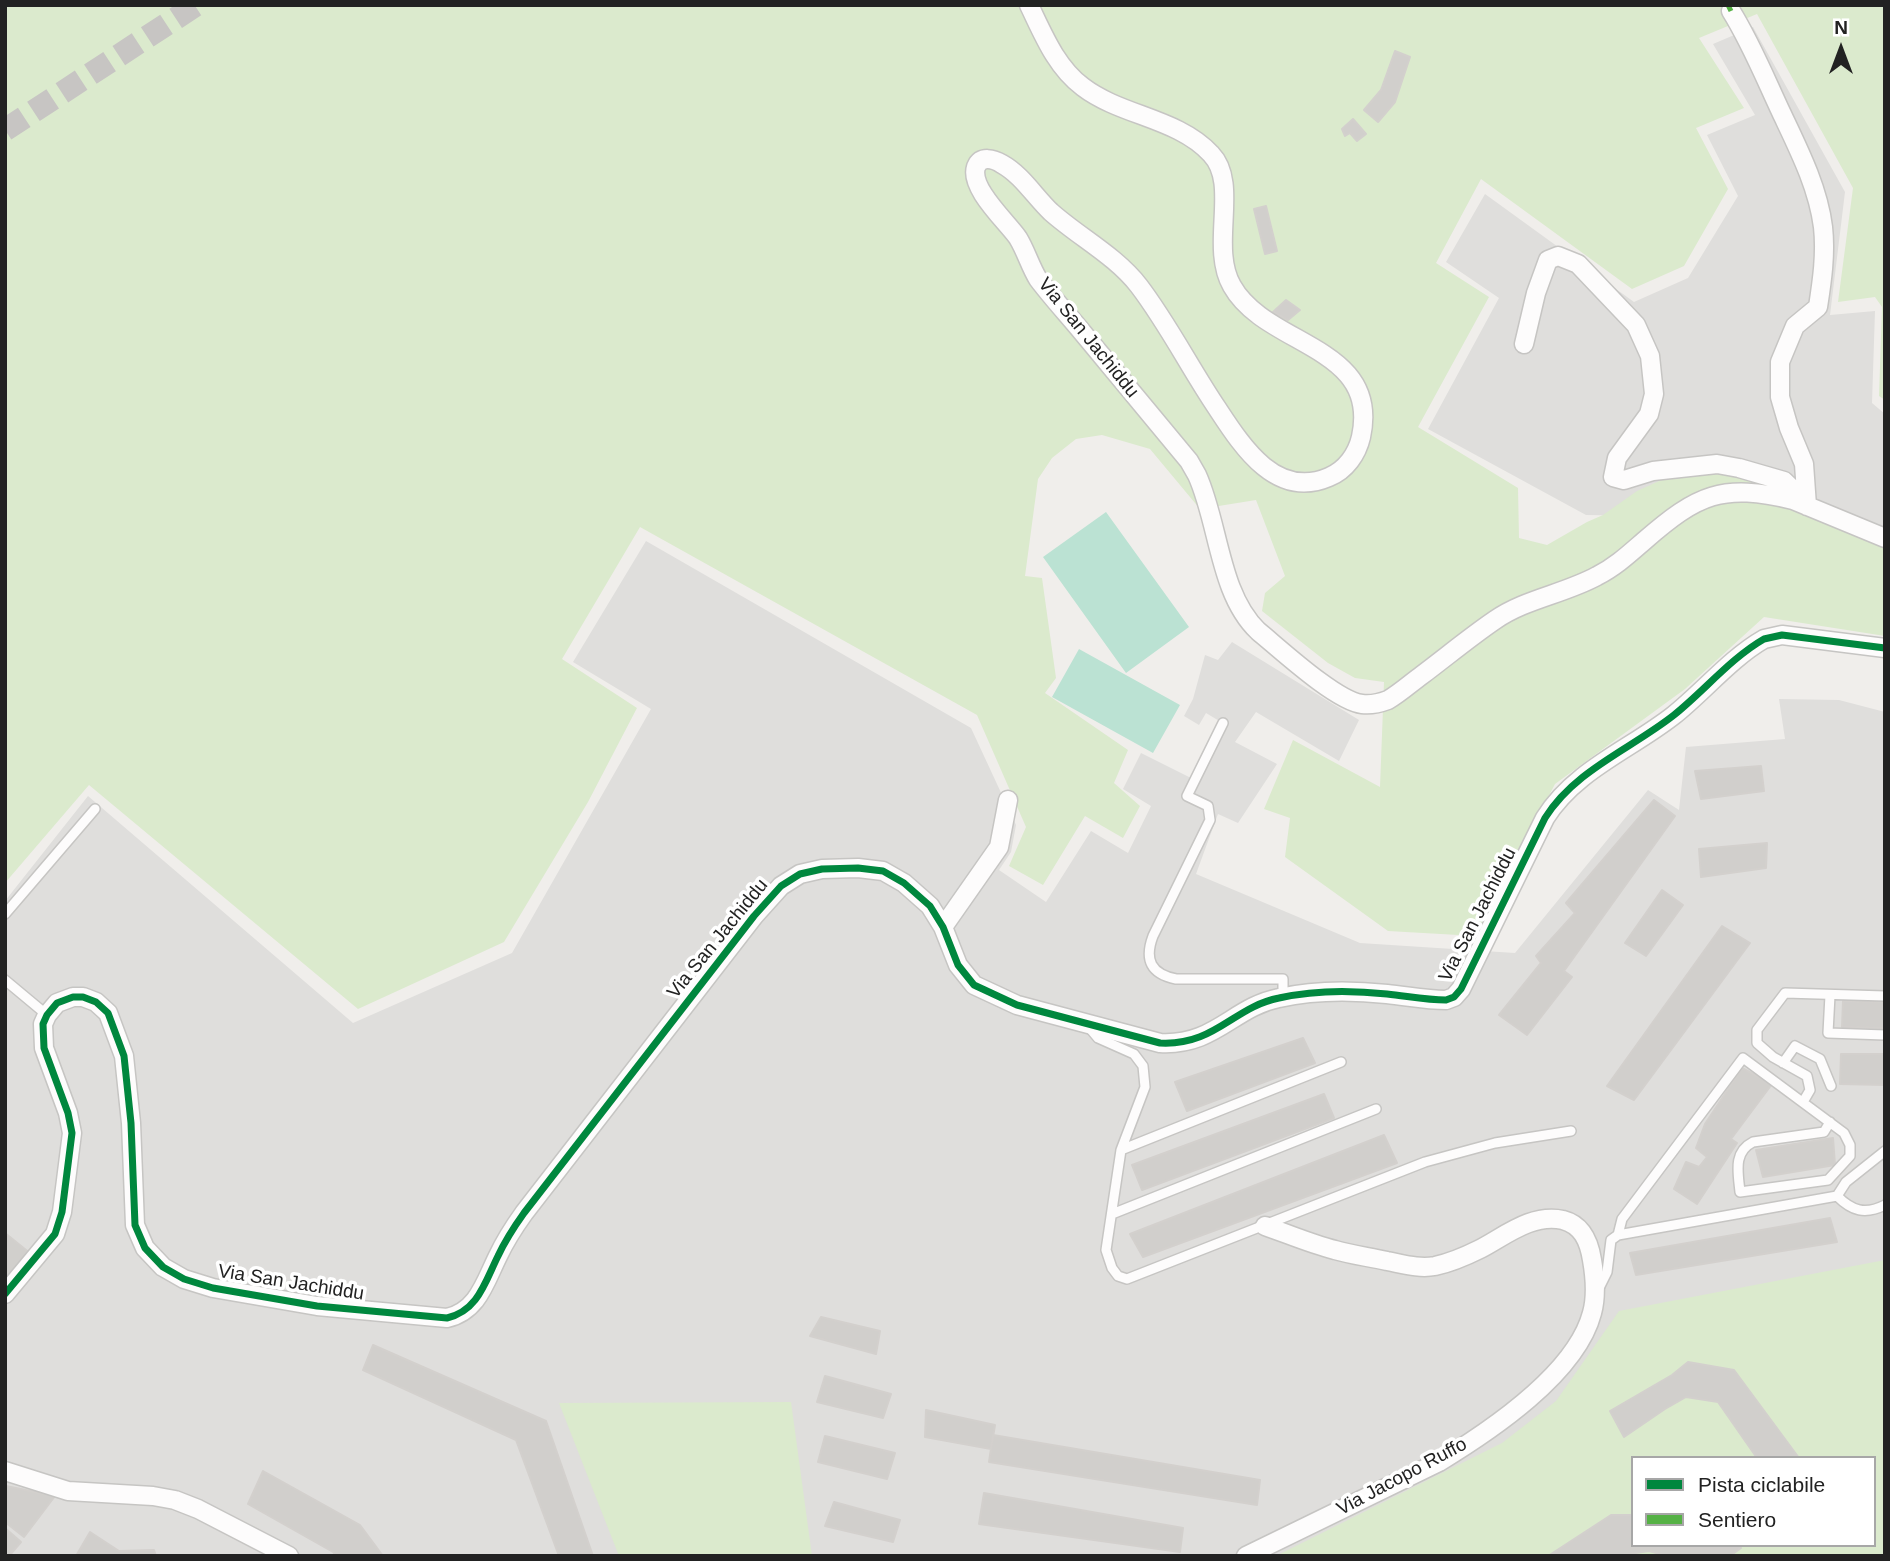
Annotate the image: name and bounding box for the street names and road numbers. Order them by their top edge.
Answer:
street label: Via San Jachiddu [1033,273,1143,403]
street label: Via San Jachiddu [1434,844,1522,986]
street label: Via San Jachiddu [663,874,773,1004]
street label: Via San Jachiddu [216,1260,366,1306]
street label: Via Jacopo Ruffo [1333,1433,1471,1521]

